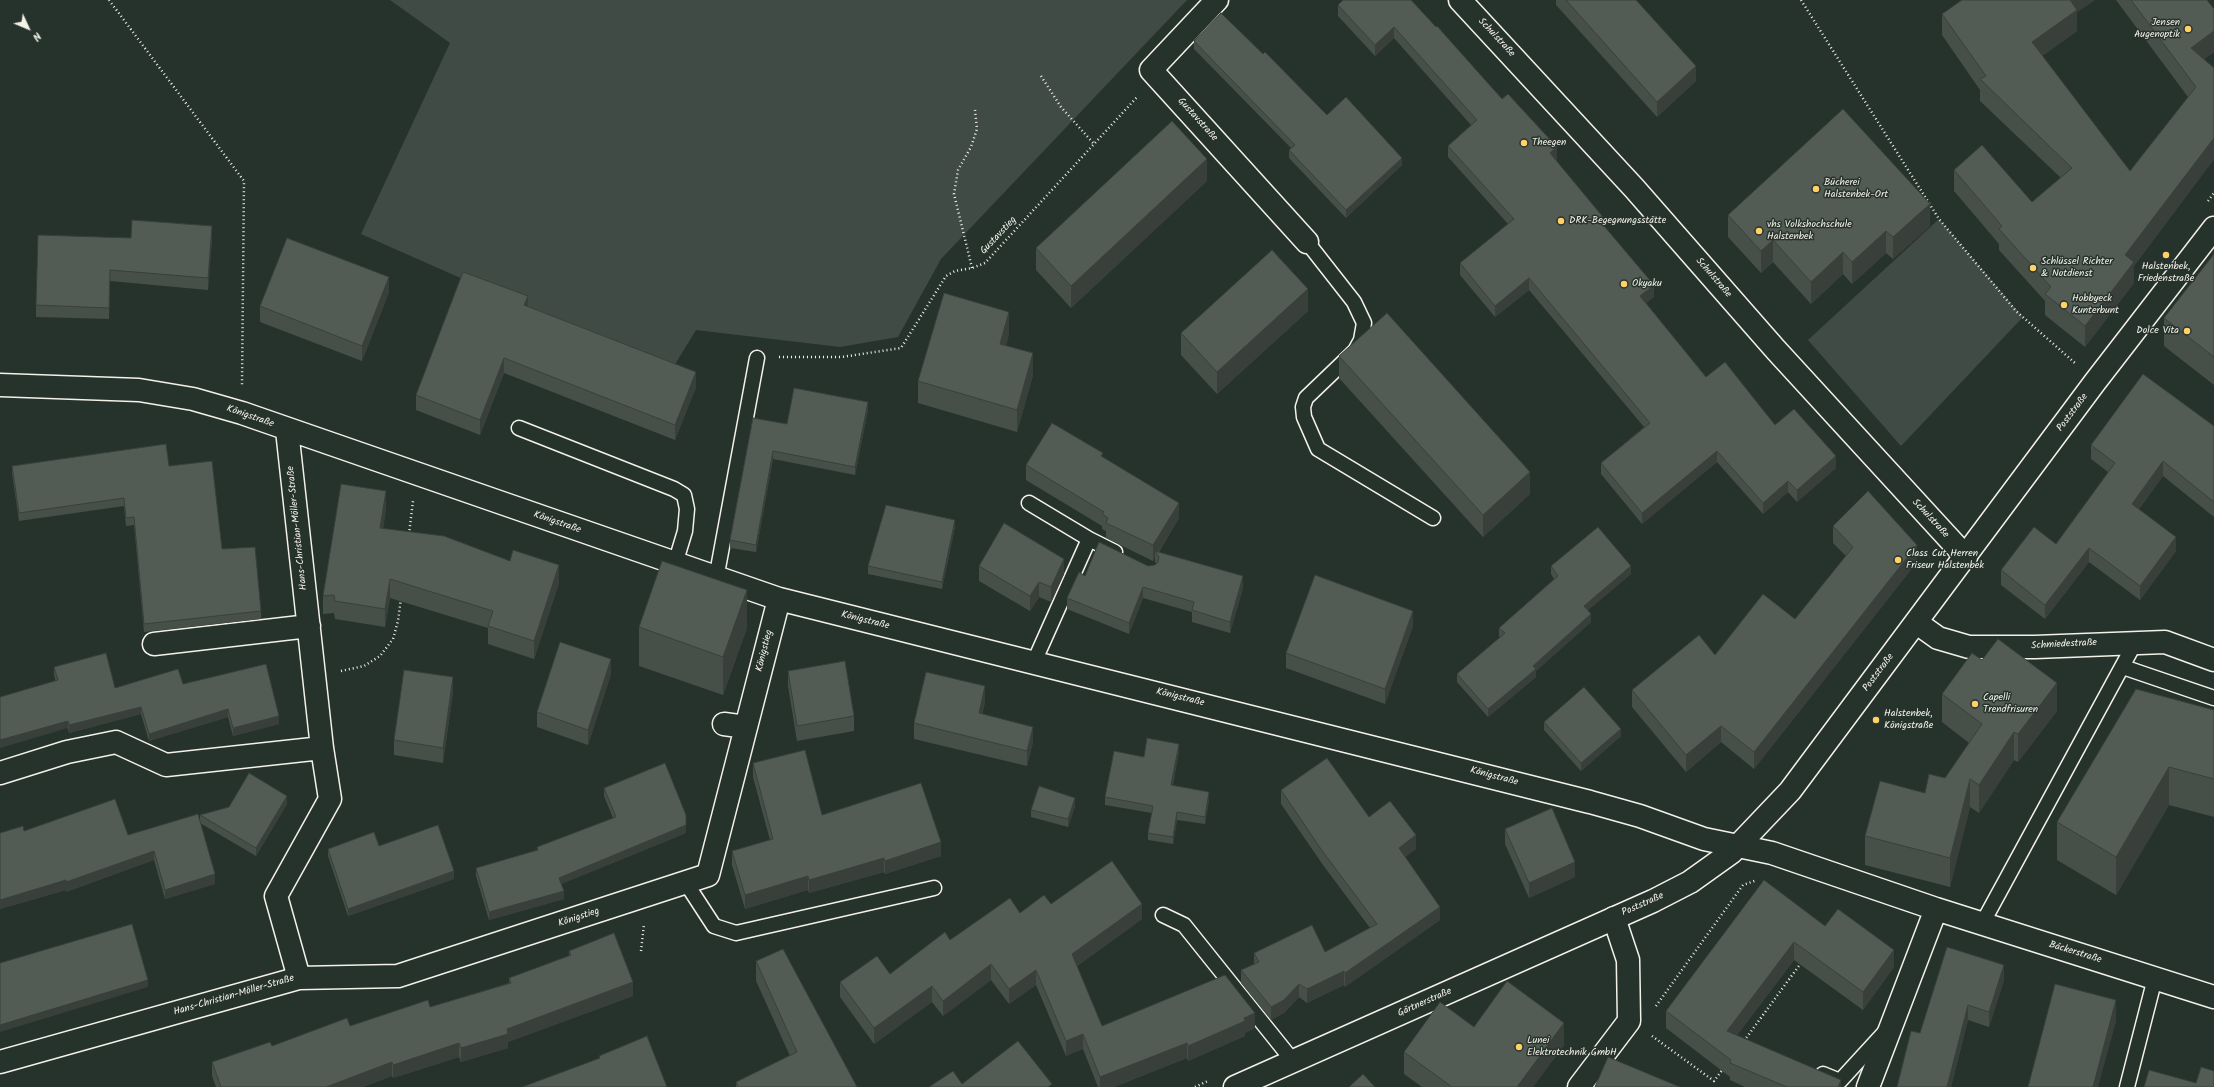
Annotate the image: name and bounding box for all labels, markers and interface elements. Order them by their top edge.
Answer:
north arrow [8,8,48,48]
street label: Schulstraße [1475,16,1517,60]
place label: Jensen Augenoptik [2134,17,2180,40]
marker: Jensen Augenoptik [2183,24,2193,34]
text: N [28,28,46,45]
street label: Gustavstraße [1174,96,1220,144]
place label: Theegen [1532,137,1566,149]
marker: Theegen [1519,138,1529,148]
place label: Bücherei Halstenbek-Ort [1824,177,1888,200]
marker: Bücherei Halstenbek-Ort [1811,184,1821,194]
street label: Gustavstieg [978,214,1020,258]
place label: DRK-Begegnungsstätte [1569,215,1666,227]
marker: DRK-Begegnungsstätte [1556,216,1566,226]
place label: vhs Volkshochschule Halstenbek [1767,219,1852,242]
marker: vhs Volkshochschule Halstenbek [1754,226,1764,236]
marker: Halstenbek, Friedenstraße [2161,250,2171,260]
street label: Schulstraße [1692,256,1734,300]
place label: Schlüssel Richter & Notdienst [2041,256,2113,280]
place label: Halstenbek, Friedenstraße [2138,261,2194,284]
marker: Schlüssel Richter & Notdienst [2028,263,2038,273]
place label: Okyaku [1632,278,1662,290]
marker: Okyaku [1619,279,1629,289]
place label: Hobbyeck Kunterbunt [2072,293,2119,316]
marker: Hobbyeck Kunterbunt [2059,300,2069,310]
place label: Dolce Vita [2136,325,2179,337]
marker: Dolce Vita [2182,326,2192,336]
street label: Poststraße [2055,392,2091,434]
street label: Königstraße [225,403,275,431]
street label: Hans-Christian-Möller-Straße [286,465,310,591]
street label: Schulstraße [1909,497,1951,541]
street label: Königstraße [532,509,582,537]
place label: Class Cut Herren Friseur Halstenbek [1906,548,1984,572]
marker: Class Cut Herren Friseur Halstenbek [1893,555,1903,565]
street label: Königstraße [840,609,890,633]
street label: Königstieg [754,629,776,673]
street label: Schmiedestraße [2031,637,2097,653]
street label: Poststraße [1861,652,1897,694]
street label: Königstraße [1155,686,1205,710]
place label: Capelli Trendfrisuren [1983,692,2038,716]
marker: Capelli Trendfrisuren [1970,699,1980,709]
place label: Halstenbek, Königstraße [1884,708,1933,732]
marker: Halstenbek, Königstraße [1871,715,1881,725]
street label: Königstraße [1469,765,1519,789]
street label: Poststraße [1620,890,1666,920]
street label: Königstieg [557,906,601,930]
street label: Bäckerstraße [2047,939,2103,967]
street label: Hans-Christian-Möller-Straße [172,973,296,1019]
street label: Gärtnerstraße [1396,986,1454,1020]
place label: Lunei Elektrotechnik GmbH [1527,1035,1617,1058]
marker: Lunei Elektrotechnik GmbH [1514,1042,1524,1052]

